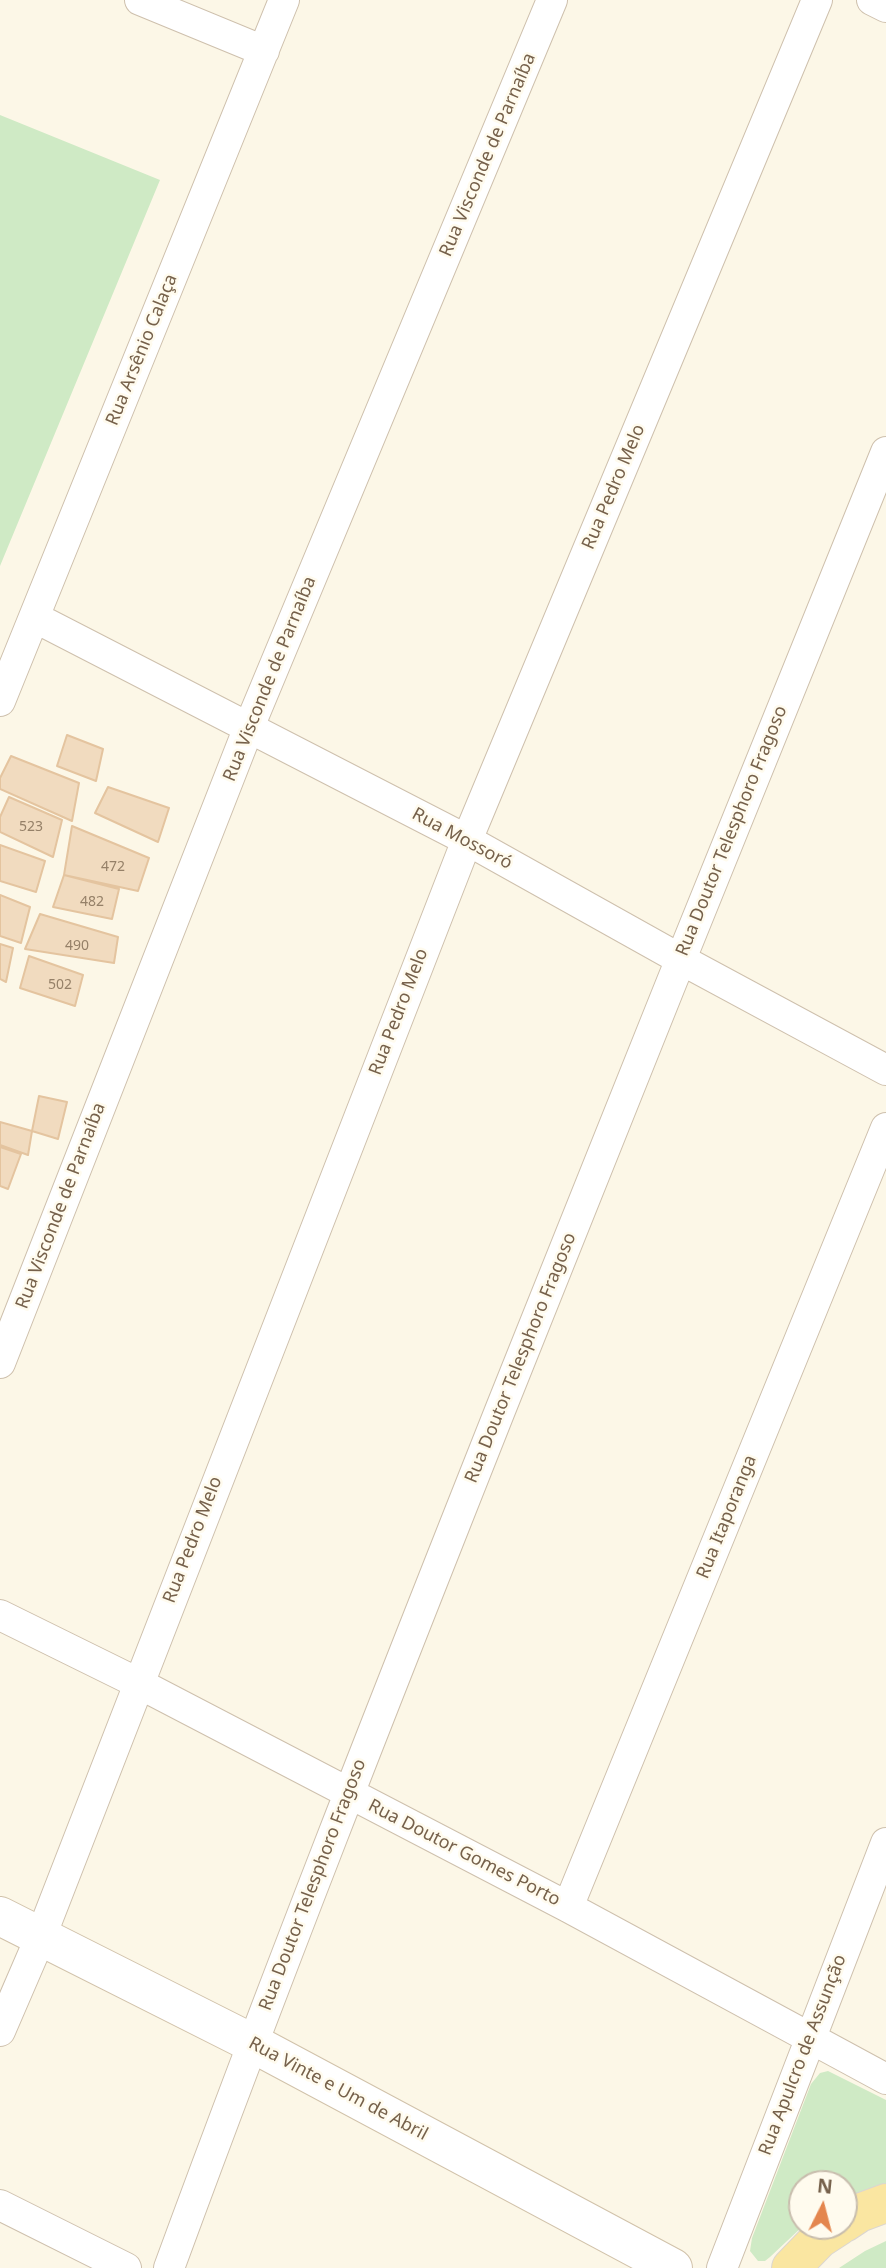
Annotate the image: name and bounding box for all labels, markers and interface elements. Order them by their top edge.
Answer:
street label: Rua Visconde de Parnaíba [435,50,541,260]
street label: Rua Arsênio Calaça [102,271,182,429]
street label: Rua Pedro Melo [578,421,650,553]
street label: Rua Visconde de Parnaíba [219,573,321,785]
street label: Rua Doutor Telesphoro Fragoso [672,703,792,959]
street label: Rua Mossoró [408,804,516,874]
house number: 523 [19,819,43,835]
house number: 472 [101,859,125,875]
house number: 482 [80,894,104,910]
house number: 490 [65,938,89,954]
street label: Rua Pedro Melo [365,946,433,1078]
house number: 502 [48,977,72,993]
street label: Rua Visconde de Parnaíba [12,1100,110,1312]
street label: Rua Doutor Telesphoro Fragoso [461,1230,581,1486]
street label: Rua Itaporanga [692,1452,762,1582]
street label: Rua Pedro Melo [159,1474,227,1606]
street label: Rua Doutor Telesphoro Fragoso [255,1756,371,2014]
street label: Rua Doutor Gomes Porto [364,1795,564,1911]
street label: Rua Apulcro de Assunção [755,1952,851,2158]
street label: Rua Vinte e Um de Abril [245,2033,431,2145]
north arrow [788,2170,858,2240]
text: N [816,2172,834,2200]

